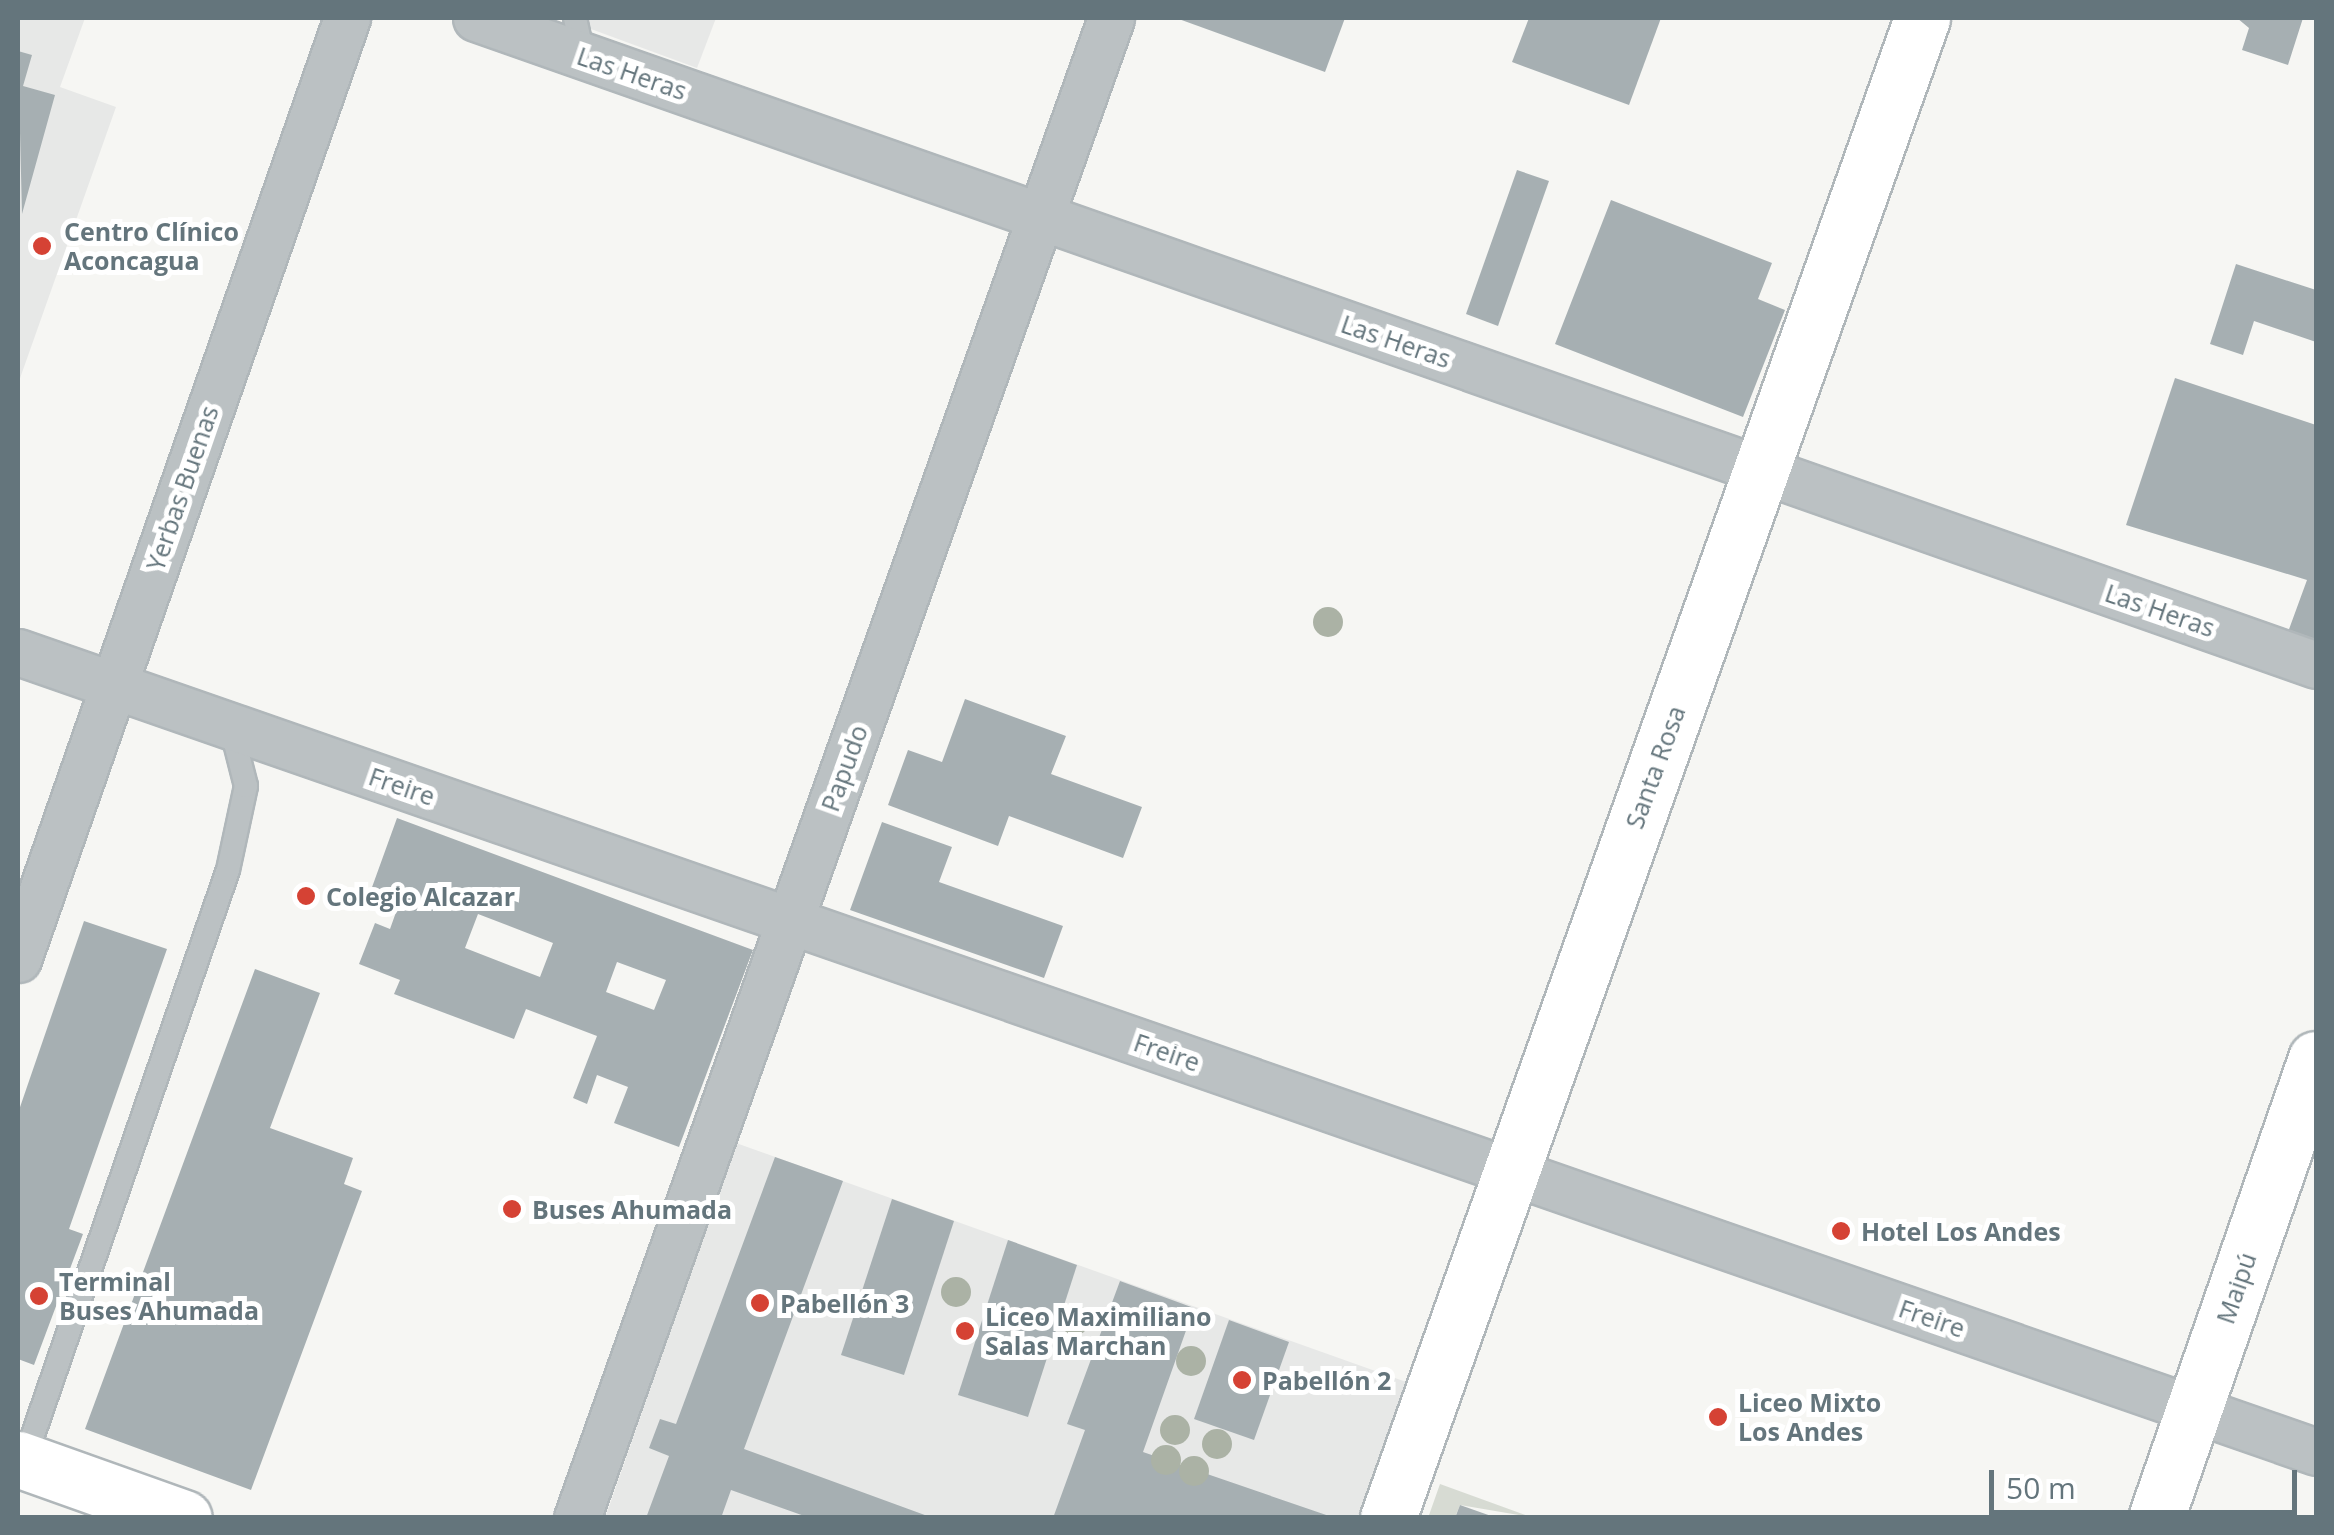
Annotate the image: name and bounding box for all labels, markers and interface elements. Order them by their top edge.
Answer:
street label: Las Heras [573,40,691,106]
place label: Centro Clínico Aconcagua [64,217,239,276]
marker: Centro Clínico Aconcagua [29,233,55,259]
street label: Las Heras [1337,308,1455,374]
street label: Yerbas Buenas [140,402,224,574]
street label: Las Heras [2101,577,2219,643]
street label: Santa Rosa [1619,701,1691,833]
street label: Papudo [815,721,873,815]
street label: Freire [365,761,439,811]
place label: Colegio Alcazar [326,881,515,911]
marker: Colegio Alcazar [295,885,317,907]
street label: Freire [1130,1027,1204,1077]
place label: Buses Ahumada [532,1194,732,1224]
marker: Buses Ahumada [501,1198,523,1220]
place label: Hotel Los Andes [1861,1216,2061,1246]
marker: Hotel Los Andes [1830,1220,1852,1242]
street label: Maipú [2210,1248,2262,1328]
place label: Terminal Buses Ahumada [59,1267,259,1326]
marker: Terminal Buses Ahumada [28,1285,50,1307]
place label: Pabellón 3 [780,1288,909,1318]
marker: Pabellón 3 [749,1292,771,1314]
street label: Freire [1895,1293,1969,1343]
place label: Liceo Maximiliano Salas Marchan [985,1302,1212,1361]
marker: Liceo Maximiliano Salas Marchan [954,1320,976,1342]
place label: Pabellón 2 [1262,1365,1391,1395]
marker: Pabellón 2 [1231,1369,1253,1391]
place label: Liceo Mixto Los Andes [1738,1388,1881,1447]
marker: Liceo Mixto Los Andes [1707,1406,1729,1428]
scale bar [1994,1450,2302,1512]
text: 50 m [2006,1467,2076,1508]

